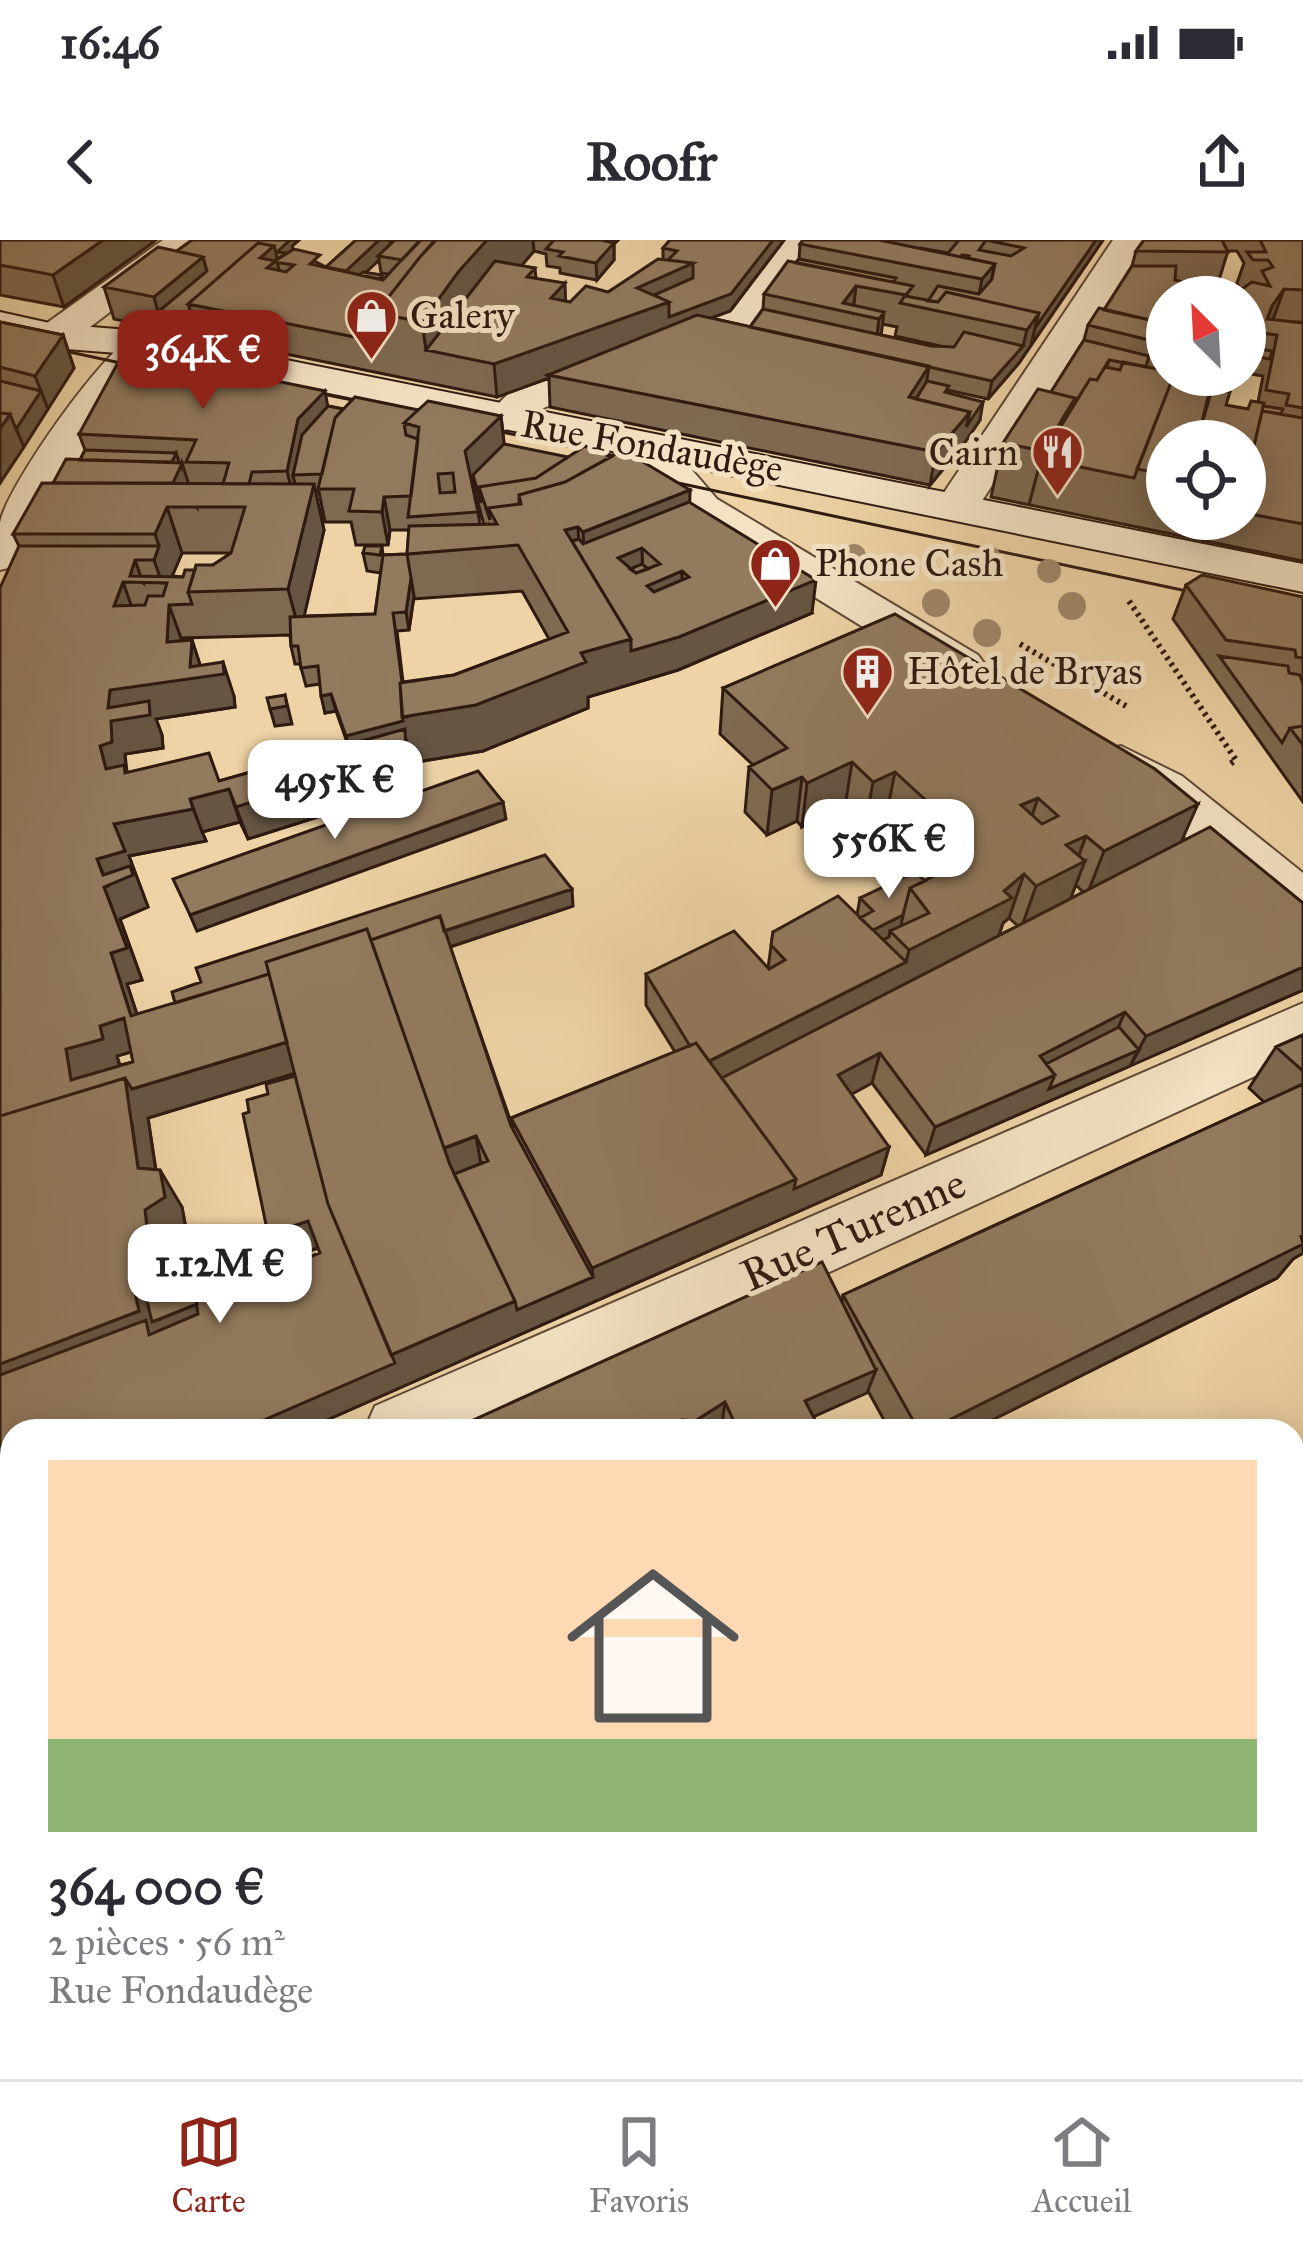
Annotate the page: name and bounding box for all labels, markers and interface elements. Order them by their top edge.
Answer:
text: 16:46 [60,15,160,70]
icon: back [48,129,114,195]
text: Roofr [586,129,717,195]
icon: share [1189,129,1255,195]
north arrow [1146,276,1266,396]
map controls [1146,276,1266,540]
shop icon: Galery [343,287,399,361]
place label: Galery [410,291,515,339]
pin: 364K € [105,310,301,412]
text: 364K € [144,325,262,373]
street label: Rue Fondaudège [517,399,787,493]
button: locate [1146,420,1266,540]
restaurant icon: Cairn [1029,424,1085,498]
place label: Cairn [928,428,1018,476]
shop icon: Phone Cash [748,535,804,609]
place label: Phone Cash [815,539,1004,587]
building icon: Hôtel de Bryas [840,643,896,717]
place label: Hôtel de Bryas [907,647,1143,695]
pin: 495K € [237,740,433,842]
text: 495K € [275,755,395,803]
pin: 556K € [791,799,987,901]
text: 556K € [831,814,947,862]
street label: Rue Turenne [732,1155,974,1303]
pin: 1.12M € [109,1224,331,1326]
text: 1.12M € [155,1239,285,1287]
icon: home [545,1538,761,1754]
text: 364 000 € [48,1856,265,1918]
text: 2 pièces · 56 m² [48,1918,285,1966]
text: Rue Fondaudège [48,1966,313,2014]
tab: Carte [172,2109,246,2221]
tab: Favoris [589,2109,689,2221]
tab: Accueil [1032,2109,1131,2221]

